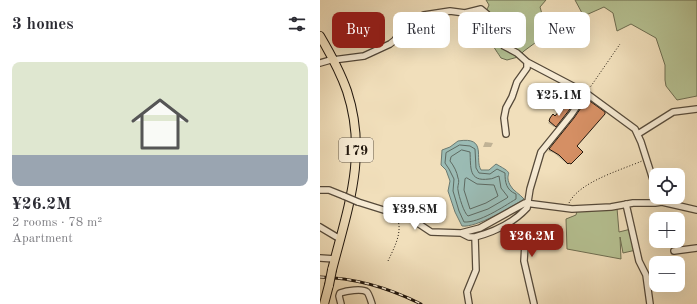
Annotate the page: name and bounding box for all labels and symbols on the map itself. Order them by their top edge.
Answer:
pin: ¥25.1M [526,83,592,117]
road number: 179 [339,138,373,162]
pin: ¥39.8M [382,197,448,231]
pin: ¥26.2M [499,224,565,258]

